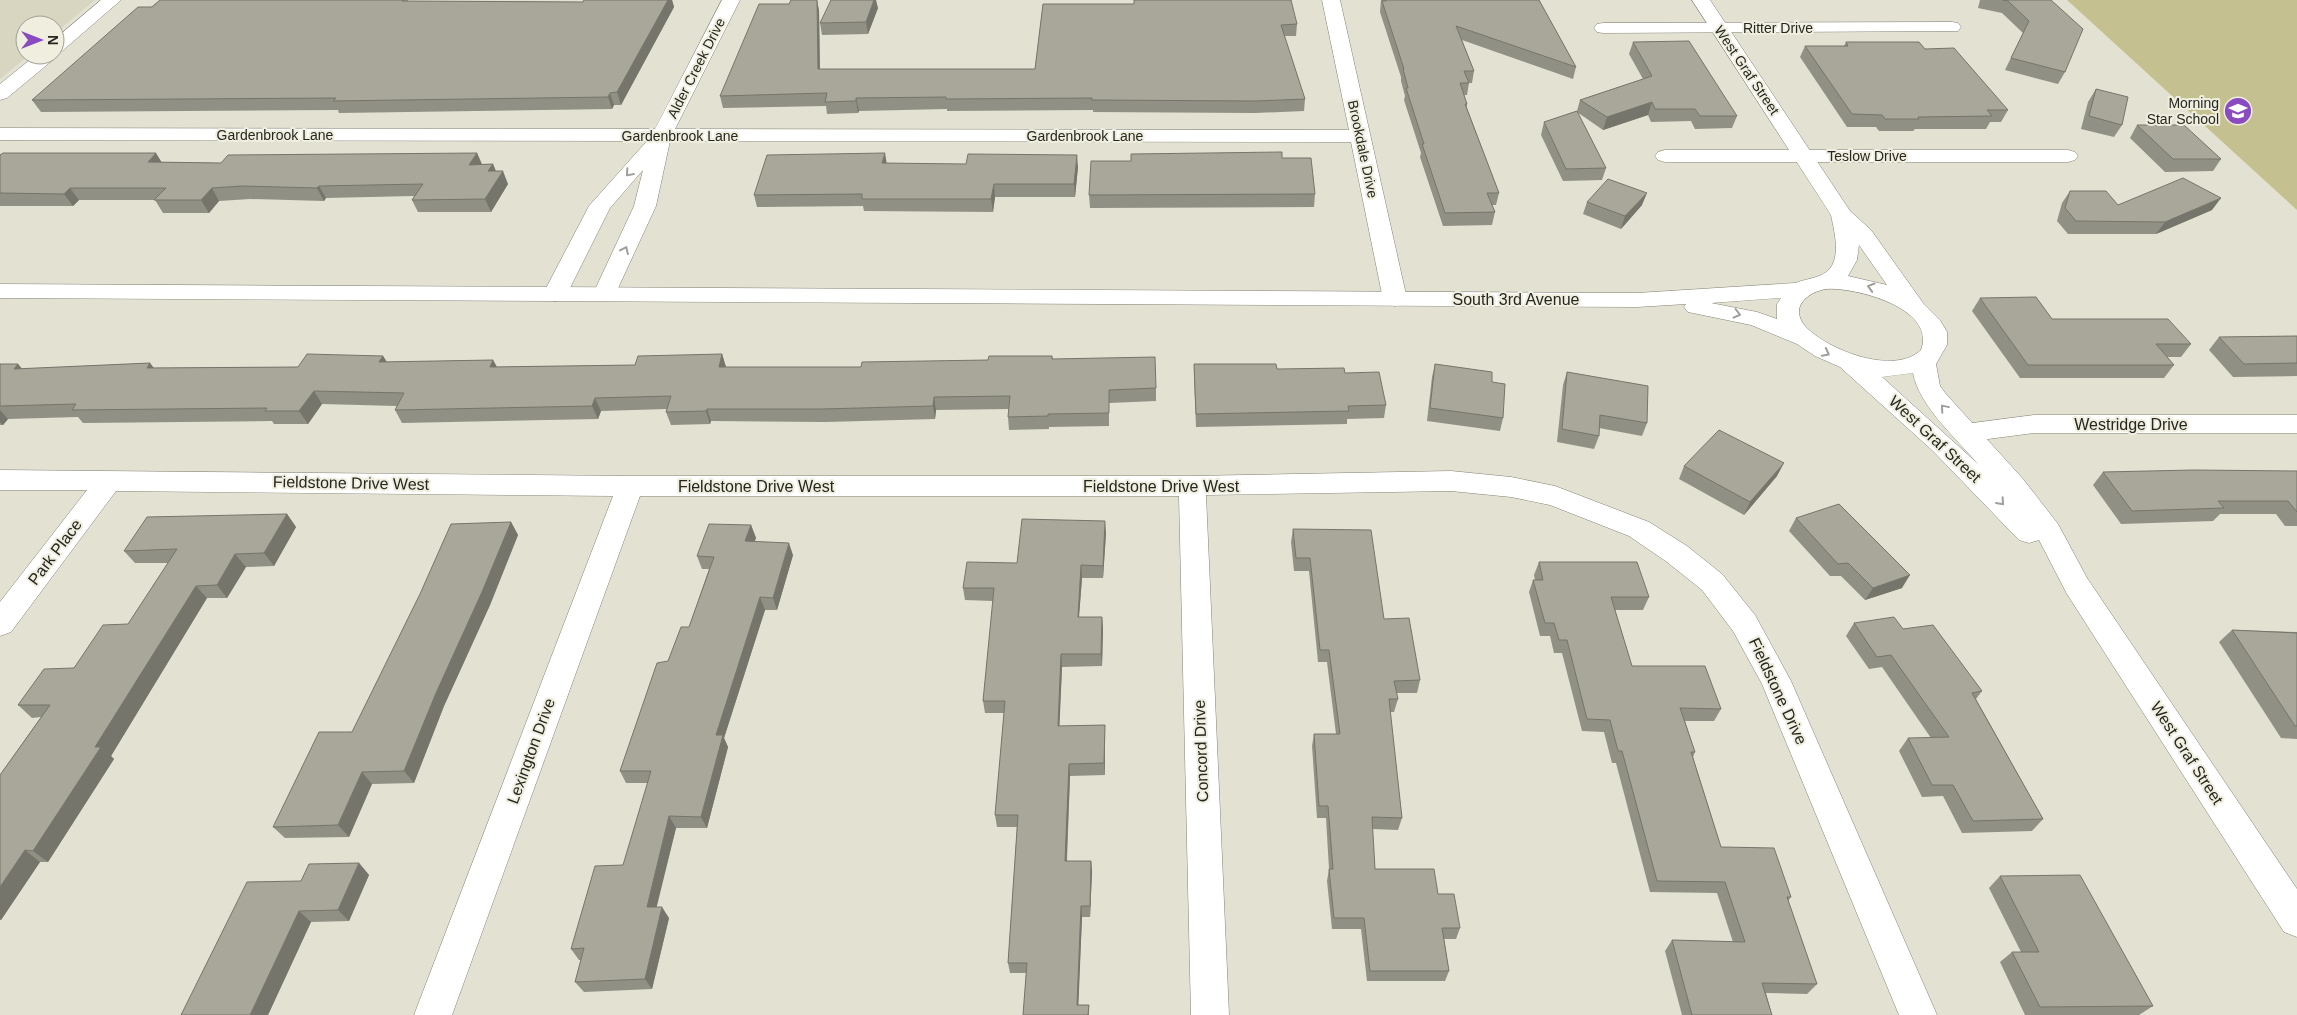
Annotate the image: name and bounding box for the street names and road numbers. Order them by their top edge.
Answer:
street label: Alder Creek Drive [664,15,728,121]
street label: Ritter Drive [1743,20,1813,36]
street label: West Graf Street [1711,22,1783,118]
street label: Brookdale Drive [1345,99,1381,200]
street label: Gardenbrook Lane [217,127,334,143]
street label: Gardenbrook Lane [622,128,739,144]
street label: Gardenbrook Lane [1027,128,1144,144]
street label: Teslow Drive [1827,148,1907,164]
street label: South 3rd Avenue [1453,291,1580,308]
street label: West Graf Street [1886,392,1985,486]
street label: Westridge Drive [2074,416,2188,433]
street label: Fieldstone Drive West [273,473,430,493]
street label: Fieldstone Drive West [678,478,835,495]
street label: Fieldstone Drive West [1083,478,1240,495]
street label: Park Place [25,516,85,588]
street label: Fieldstone Drive [1746,635,1810,747]
street label: Lexington Drive [504,696,558,806]
street label: West Graf Street [2148,699,2227,808]
street label: Concord Drive [1191,700,1211,802]

